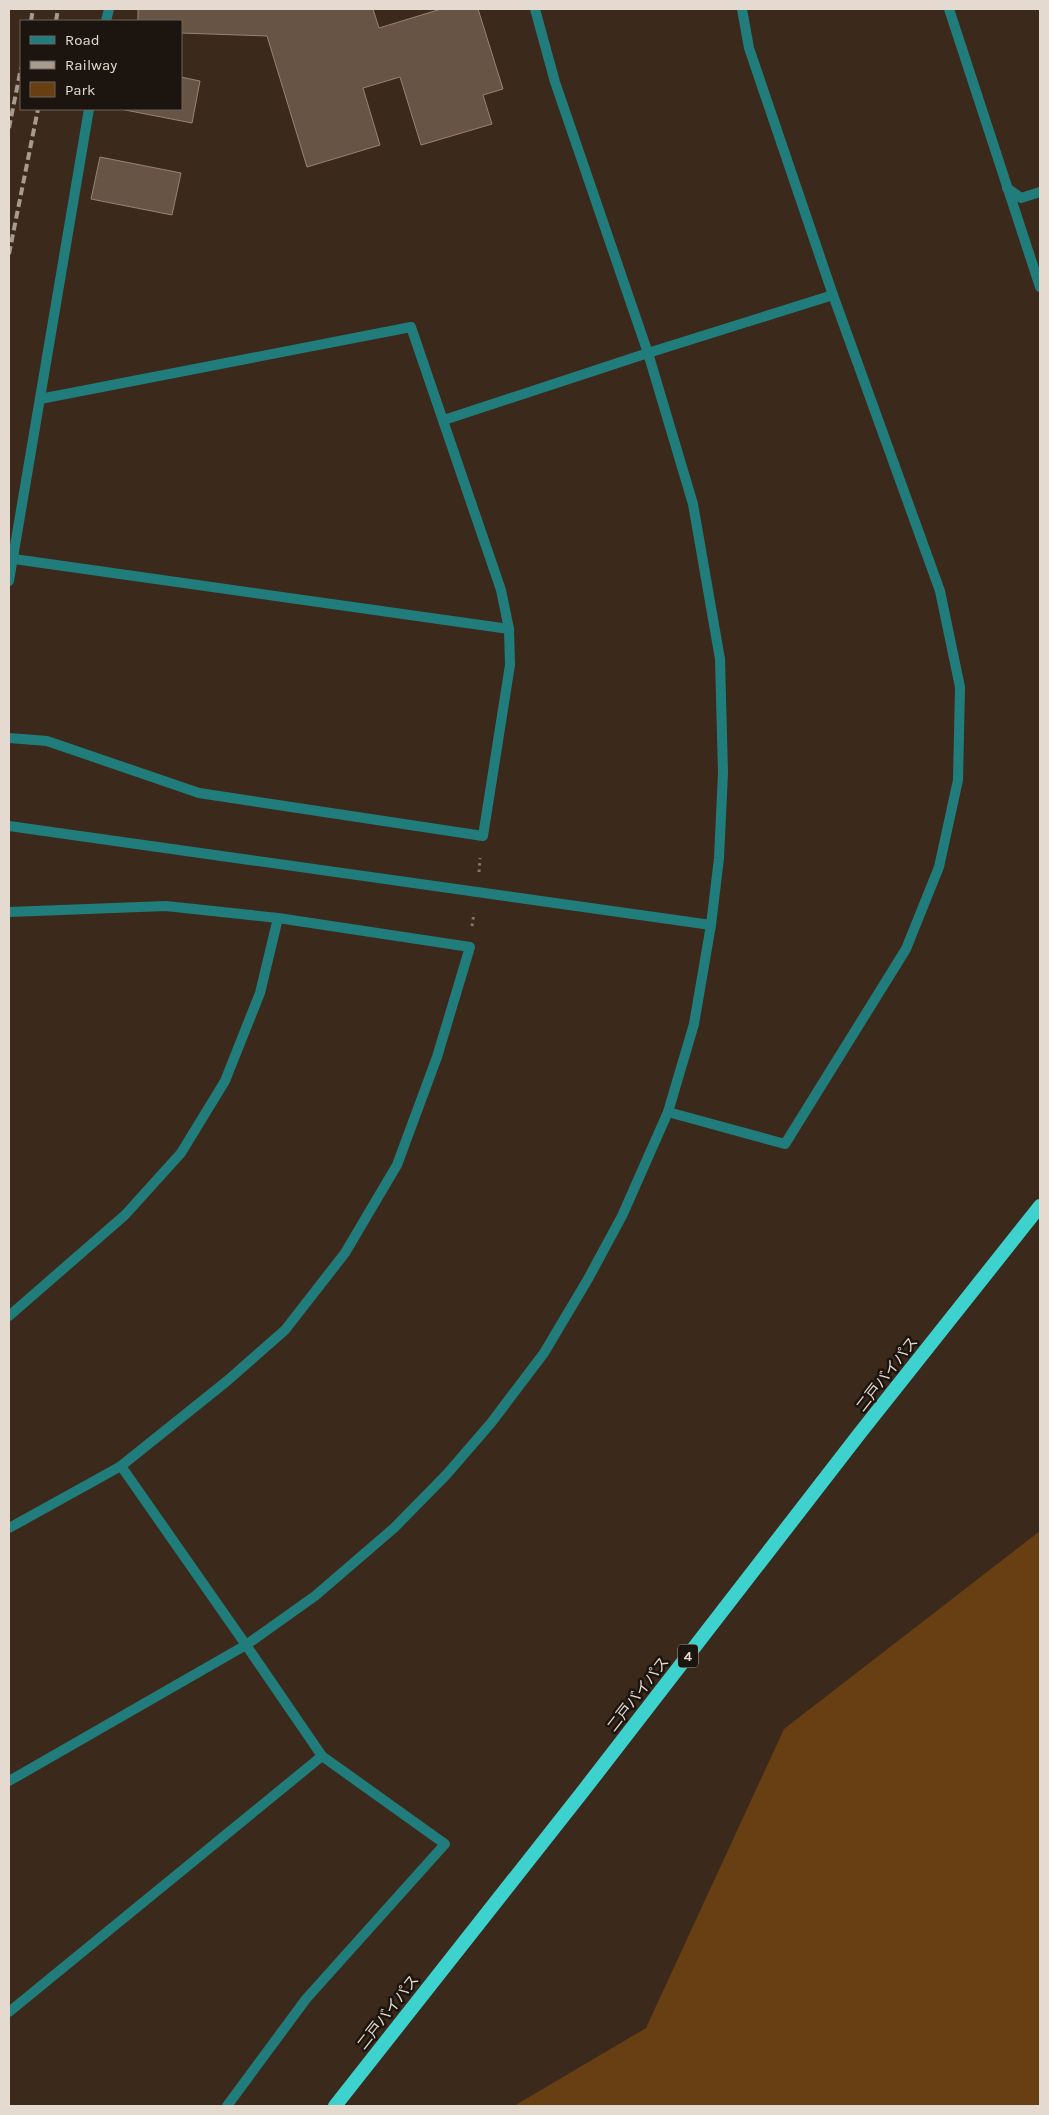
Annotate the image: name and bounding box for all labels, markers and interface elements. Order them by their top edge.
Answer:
legend [20,20,182,110]
text: Road [65,31,100,49]
text: Railway [65,56,117,74]
text: Park [65,81,95,99]
street label: 二戸バイパス [852,1333,922,1415]
road number: 4 [678,1644,698,1668]
street label: 二戸バイパス [603,1653,673,1735]
street label: 二戸バイパス [353,1971,423,2053]

